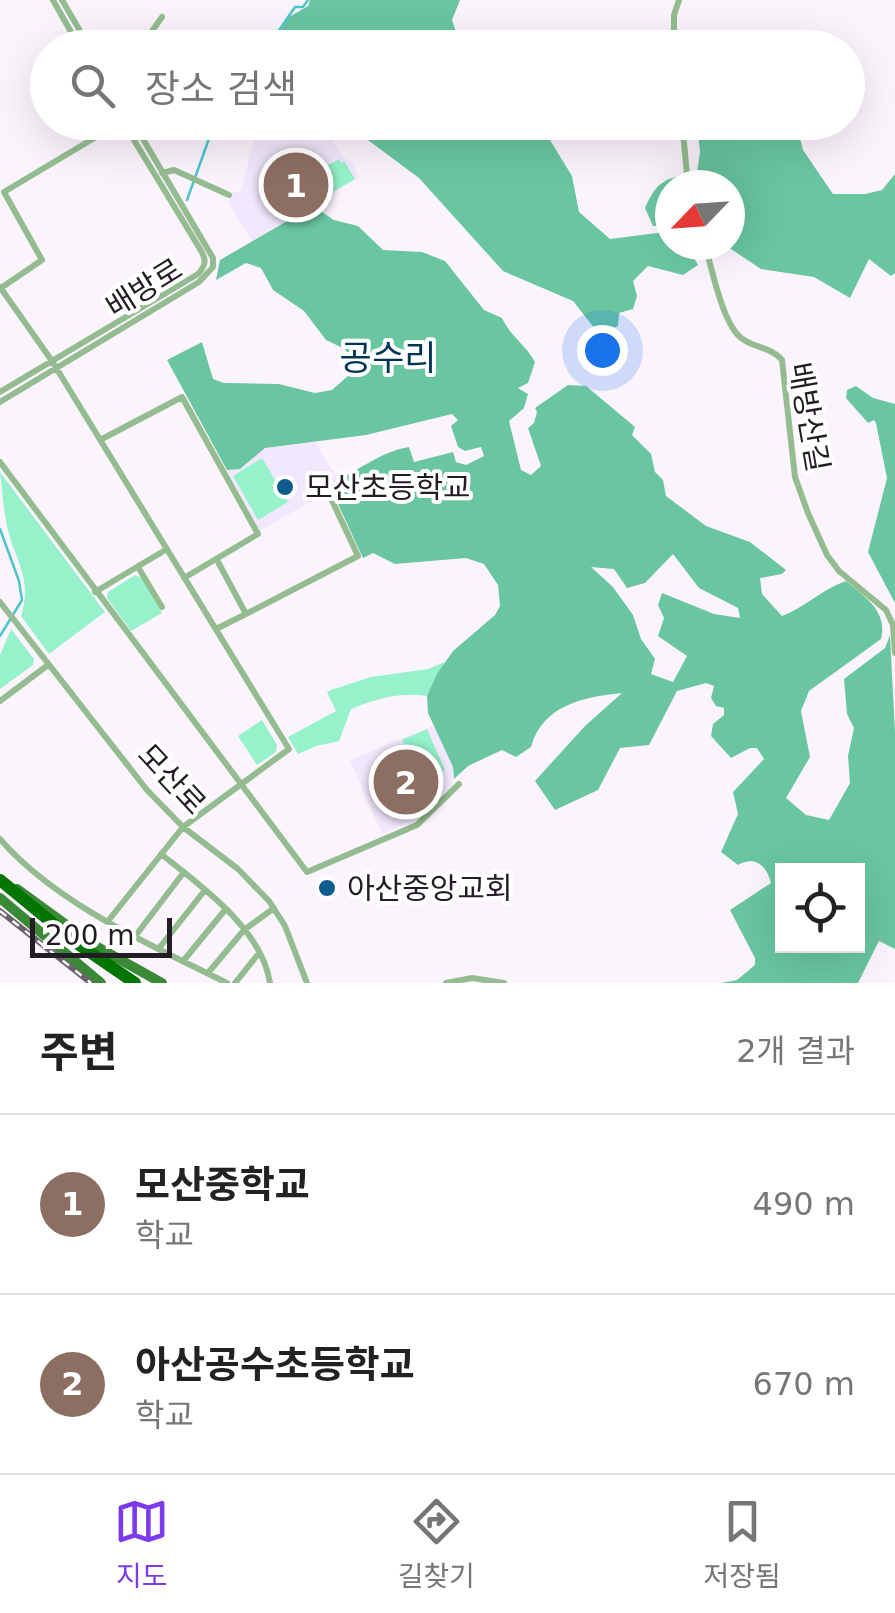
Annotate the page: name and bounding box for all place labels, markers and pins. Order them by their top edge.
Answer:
pin: 1 [264,148,328,222]
place label: 모산초등학교 [305,470,471,505]
marker: 모산초등학교 [274,476,296,498]
pin: 2 [374,744,438,820]
place label: 아산중앙교회 [347,871,513,906]
marker: 아산중앙교회 [316,877,338,899]

